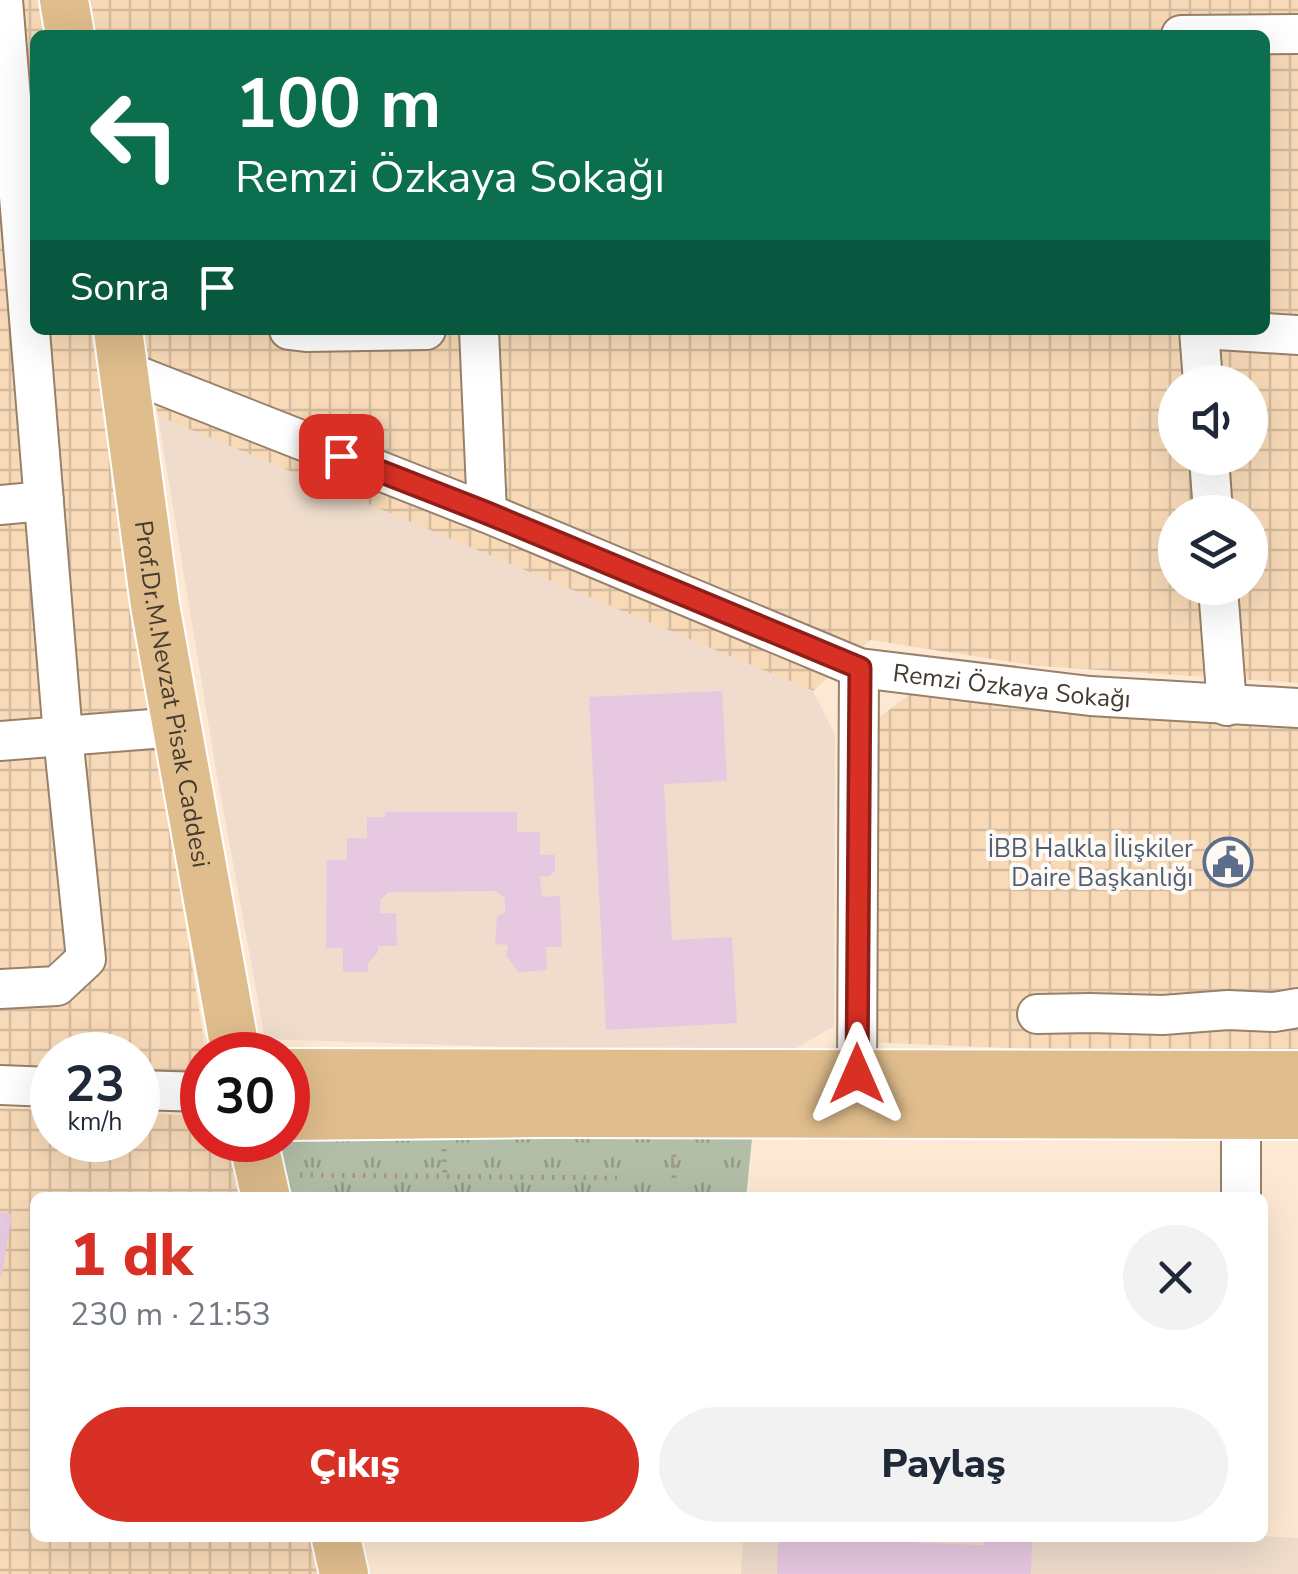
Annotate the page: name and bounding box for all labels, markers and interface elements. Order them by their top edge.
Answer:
text: 100 m [235,56,441,152]
icon: left [70,70,200,200]
text: Remzi Özkaya Sokağı [235,147,665,208]
icon: arrive [190,260,245,315]
text: Sonra [70,262,170,313]
map controls [1158,365,1268,605]
button: sound [1158,365,1268,475]
pin [299,414,384,499]
icon: arrive [314,429,369,484]
button: layers [1158,495,1268,605]
street label: Prof.Dr.M.Nevzat Pisak Caddesi [126,518,218,870]
street label: Remzi Özkaya Sokağı [891,656,1132,716]
place label: İBB Halkla İlişkiler Daire Başkanlığı [988,832,1193,895]
public building icon: İBB Halkla İlişkiler Daire Başkanlığı [1202,836,1254,888]
position arrow [805,1022,909,1126]
speed limit sign: 30 [180,1032,310,1162]
text: 23 [65,1050,125,1119]
text: km/h [67,1105,123,1139]
text: 1 dk [70,1214,193,1296]
button: close [1123,1225,1228,1330]
text: 230 m · 21:53 [70,1293,271,1336]
button: Çıkış [70,1407,639,1522]
button: Paylaş [659,1407,1228,1522]

